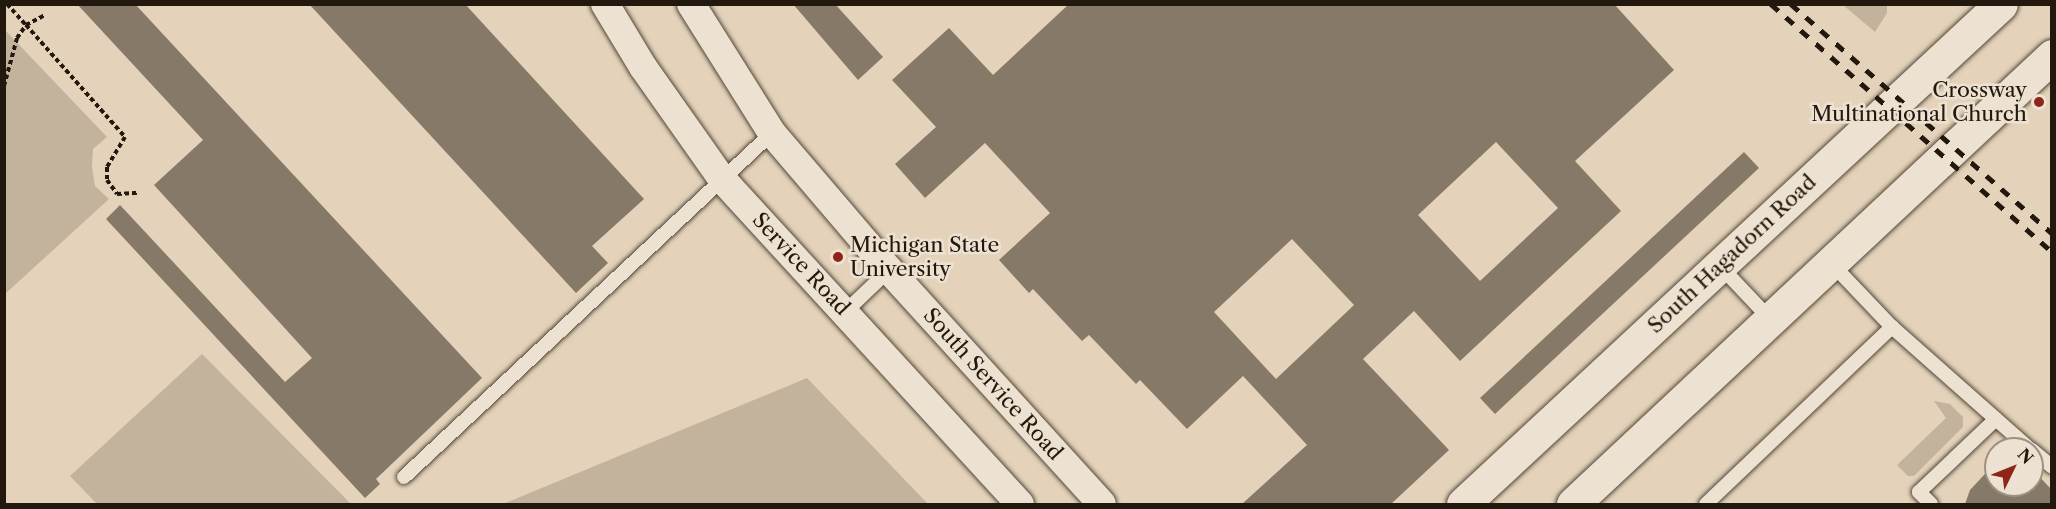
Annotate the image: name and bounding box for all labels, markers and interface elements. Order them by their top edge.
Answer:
place label: Crossway Multinational Church [1811,77,2027,127]
marker: Crossway Multinational Church [2032,95,2046,109]
street label: South Hagadorn Road [1643,170,1821,338]
street label: Service Road [747,207,855,321]
place label: Michigan State University [850,232,999,282]
marker: Michigan State University [831,250,845,264]
street label: South Service Road [918,303,1068,465]
north arrow [1984,437,2044,497]
text: N [2014,444,2038,468]

